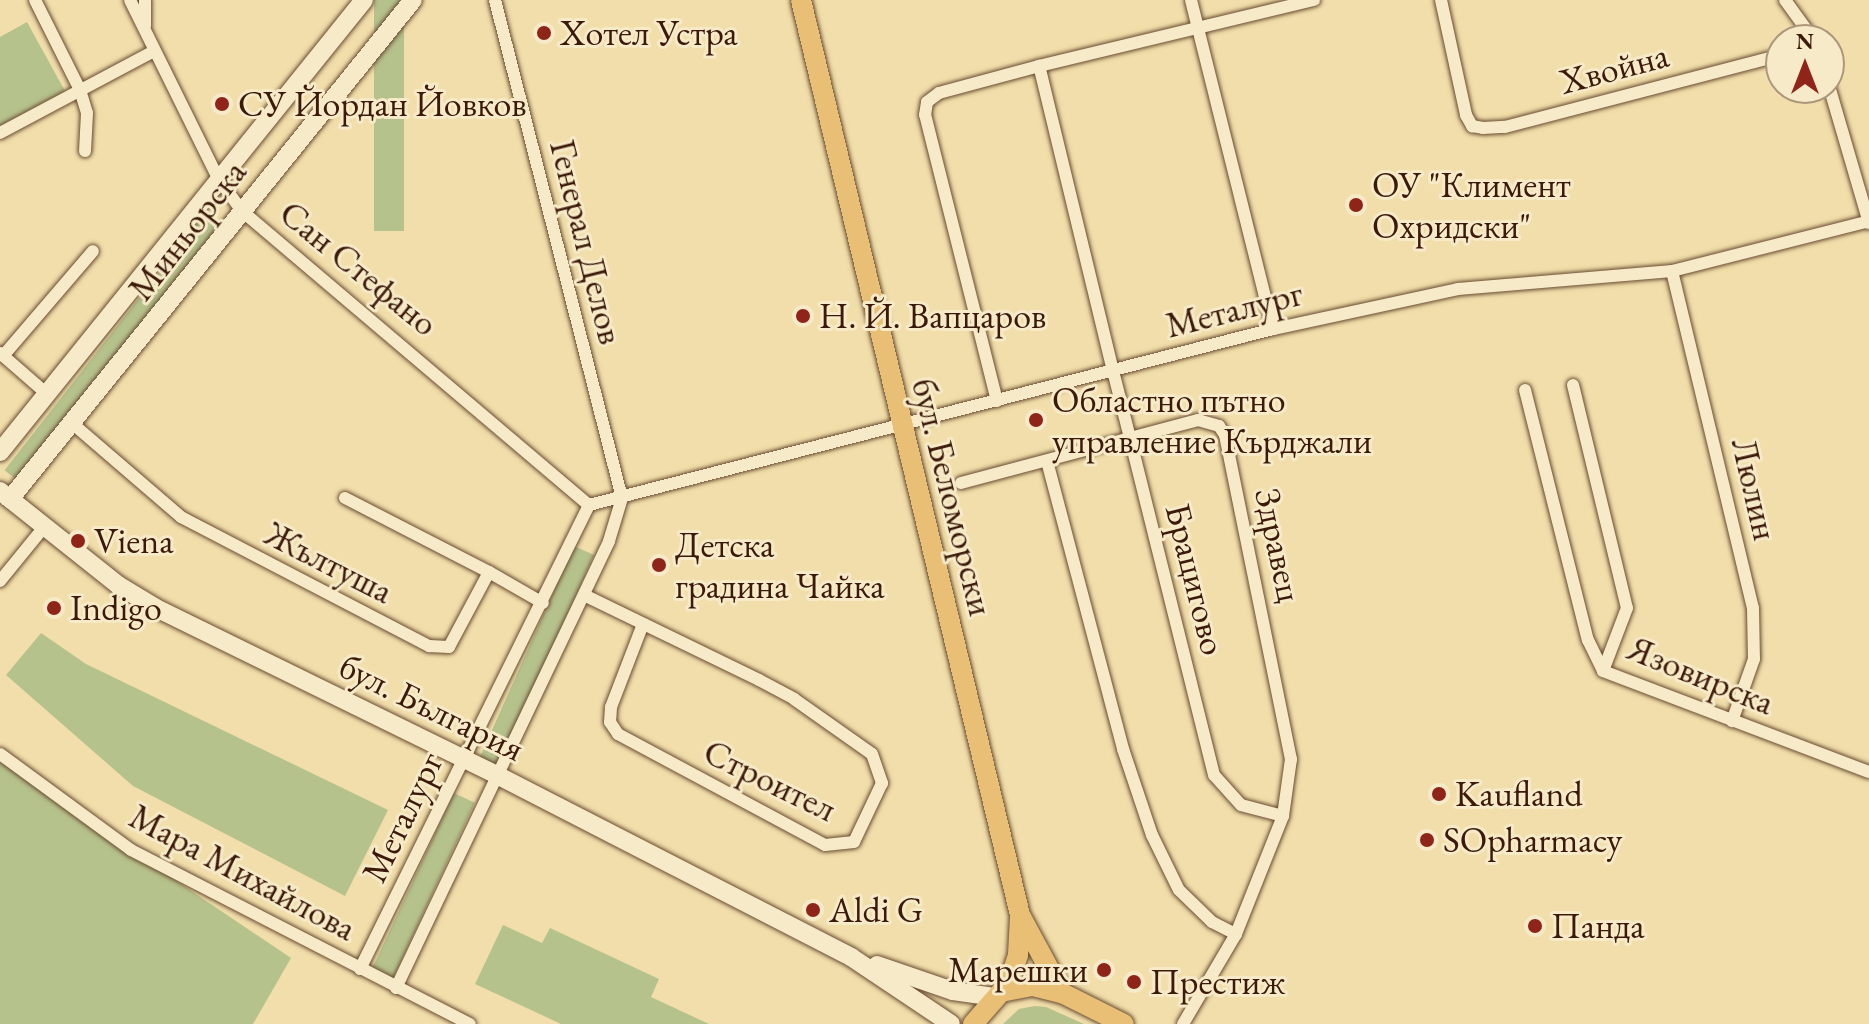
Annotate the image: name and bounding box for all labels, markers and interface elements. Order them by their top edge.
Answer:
place label: Хотел Устра [560,11,738,55]
marker: Хотел Устра [535,24,553,42]
north arrow [1765,24,1845,104]
text: N [1796,27,1814,56]
street label: Хвойна [1555,33,1673,103]
place label: СУ Йордан Йовков [238,82,526,126]
marker: СУ Йордан Йовков [213,95,231,113]
street label: Генерал Делов [541,135,633,349]
street label: Миньорска [119,151,255,309]
place label: ОУ "Климент Охридски" [1372,162,1571,247]
street label: Сан Стефано [271,191,447,345]
marker: ОУ "Климент Охридски" [1347,196,1365,214]
street label: Металург [1161,271,1307,347]
place label: Н. Й. Вапцаров [819,294,1046,338]
marker: Н. Й. Вапцаров [794,307,812,325]
street label: бул. Беломорски [903,374,1003,620]
place label: Областно пътно управление Кърджали [1052,377,1372,462]
marker: Областно пътно управление Кърджали [1027,411,1045,429]
street label: Люлин [1722,434,1788,544]
street label: Здравец [1246,484,1312,606]
street label: Брацигово [1156,499,1236,659]
street label: Жълтуша [258,511,400,613]
place label: Viena [94,519,174,563]
place label: Детска градина Чайка [675,522,885,607]
marker: Viena [69,532,87,550]
marker: Детска градина Чайка [650,556,668,574]
place label: Indigo [70,586,162,630]
marker: Indigo [45,599,63,617]
street label: Язовирска [1622,626,1780,724]
street label: бул. България [333,644,531,770]
street label: Строител [697,729,843,831]
street label: Металург [352,745,452,889]
place label: Kaufland [1455,772,1583,816]
marker: Kaufland [1430,785,1448,803]
street label: Мара Михайлова [122,794,364,950]
place label: SOpharmacy [1443,818,1622,862]
marker: SOpharmacy [1418,831,1436,849]
place label: Aldi G [829,888,923,932]
marker: Aldi G [804,901,822,919]
place label: Панда [1551,904,1645,948]
marker: Панда [1526,917,1544,935]
place label: Марешки [948,948,1088,992]
place label: Престиж [1150,960,1286,1004]
marker: Марешки [1095,961,1113,979]
marker: Престиж [1125,973,1143,991]

